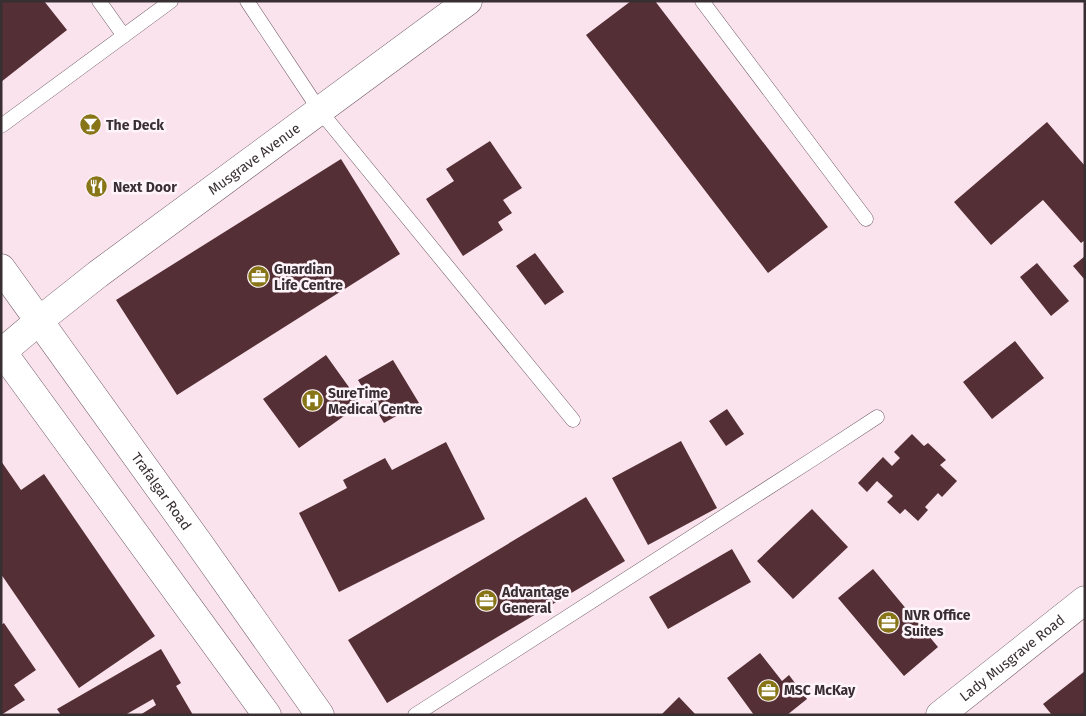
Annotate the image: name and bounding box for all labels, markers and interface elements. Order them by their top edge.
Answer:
bar icon: The Deck [78,113,102,137]
place label: The Deck [106,117,164,134]
street label: Musgrave Avenue [205,119,303,198]
restaurant icon: Next Door [85,175,109,199]
place label: Next Door [113,179,177,196]
place label: Guardian Life Centre [274,261,343,294]
office icon: Guardian Life Centre [246,265,270,289]
place label: SureTime Medical Centre [328,385,423,418]
hospital icon: SureTime Medical Centre [300,389,324,413]
street label: Trafalgar Road [128,449,195,533]
place label: Advantage General [501,584,569,617]
office icon: Advantage General [474,588,498,612]
place label: NVR Office Suites [904,607,971,640]
office icon: NVR Office Suites [876,611,900,635]
street label: Lady Musgrave Road [956,611,1068,705]
office icon: MSC McKay [756,678,780,702]
place label: MSC McKay [784,682,856,699]

